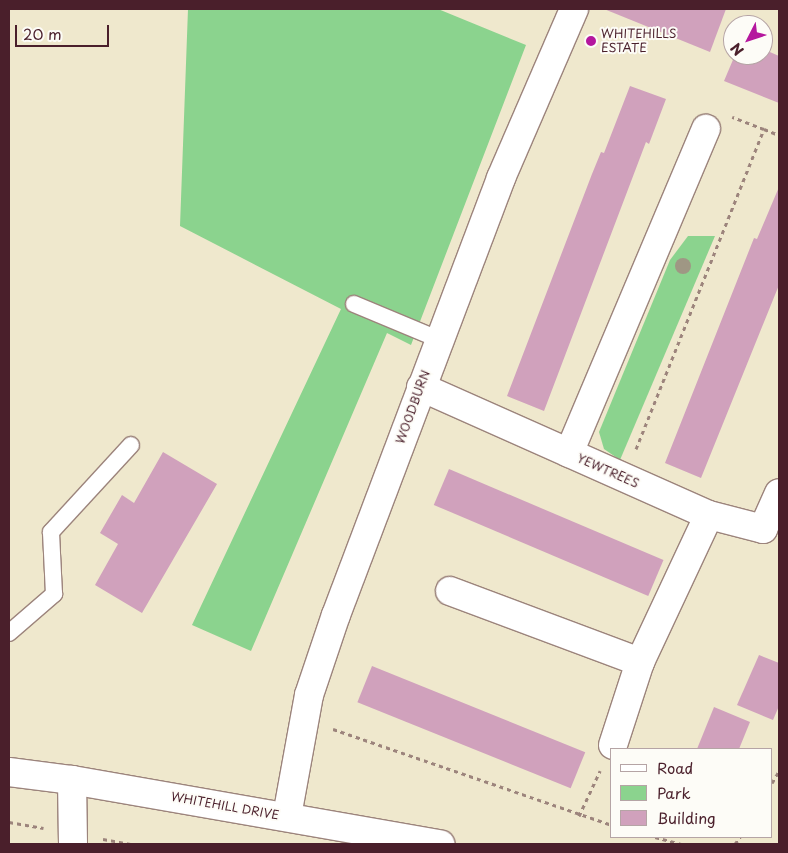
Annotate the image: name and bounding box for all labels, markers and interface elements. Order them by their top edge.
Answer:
scale bar [18,15,111,47]
north arrow [723,15,773,65]
text: 20 m [23,22,62,45]
place label: WHITEHILLS ESTATE [601,27,676,55]
marker: WHITEHILLS ESTATE [585,35,597,47]
text: N [725,38,749,61]
street label: WOODBURN [393,368,433,446]
street label: YEWTREES [575,451,641,491]
legend [610,748,773,838]
text: Road [657,756,693,779]
text: Park [657,781,691,804]
street label: WHITEHILL DRIVE [170,789,280,823]
text: Building [657,806,716,829]

